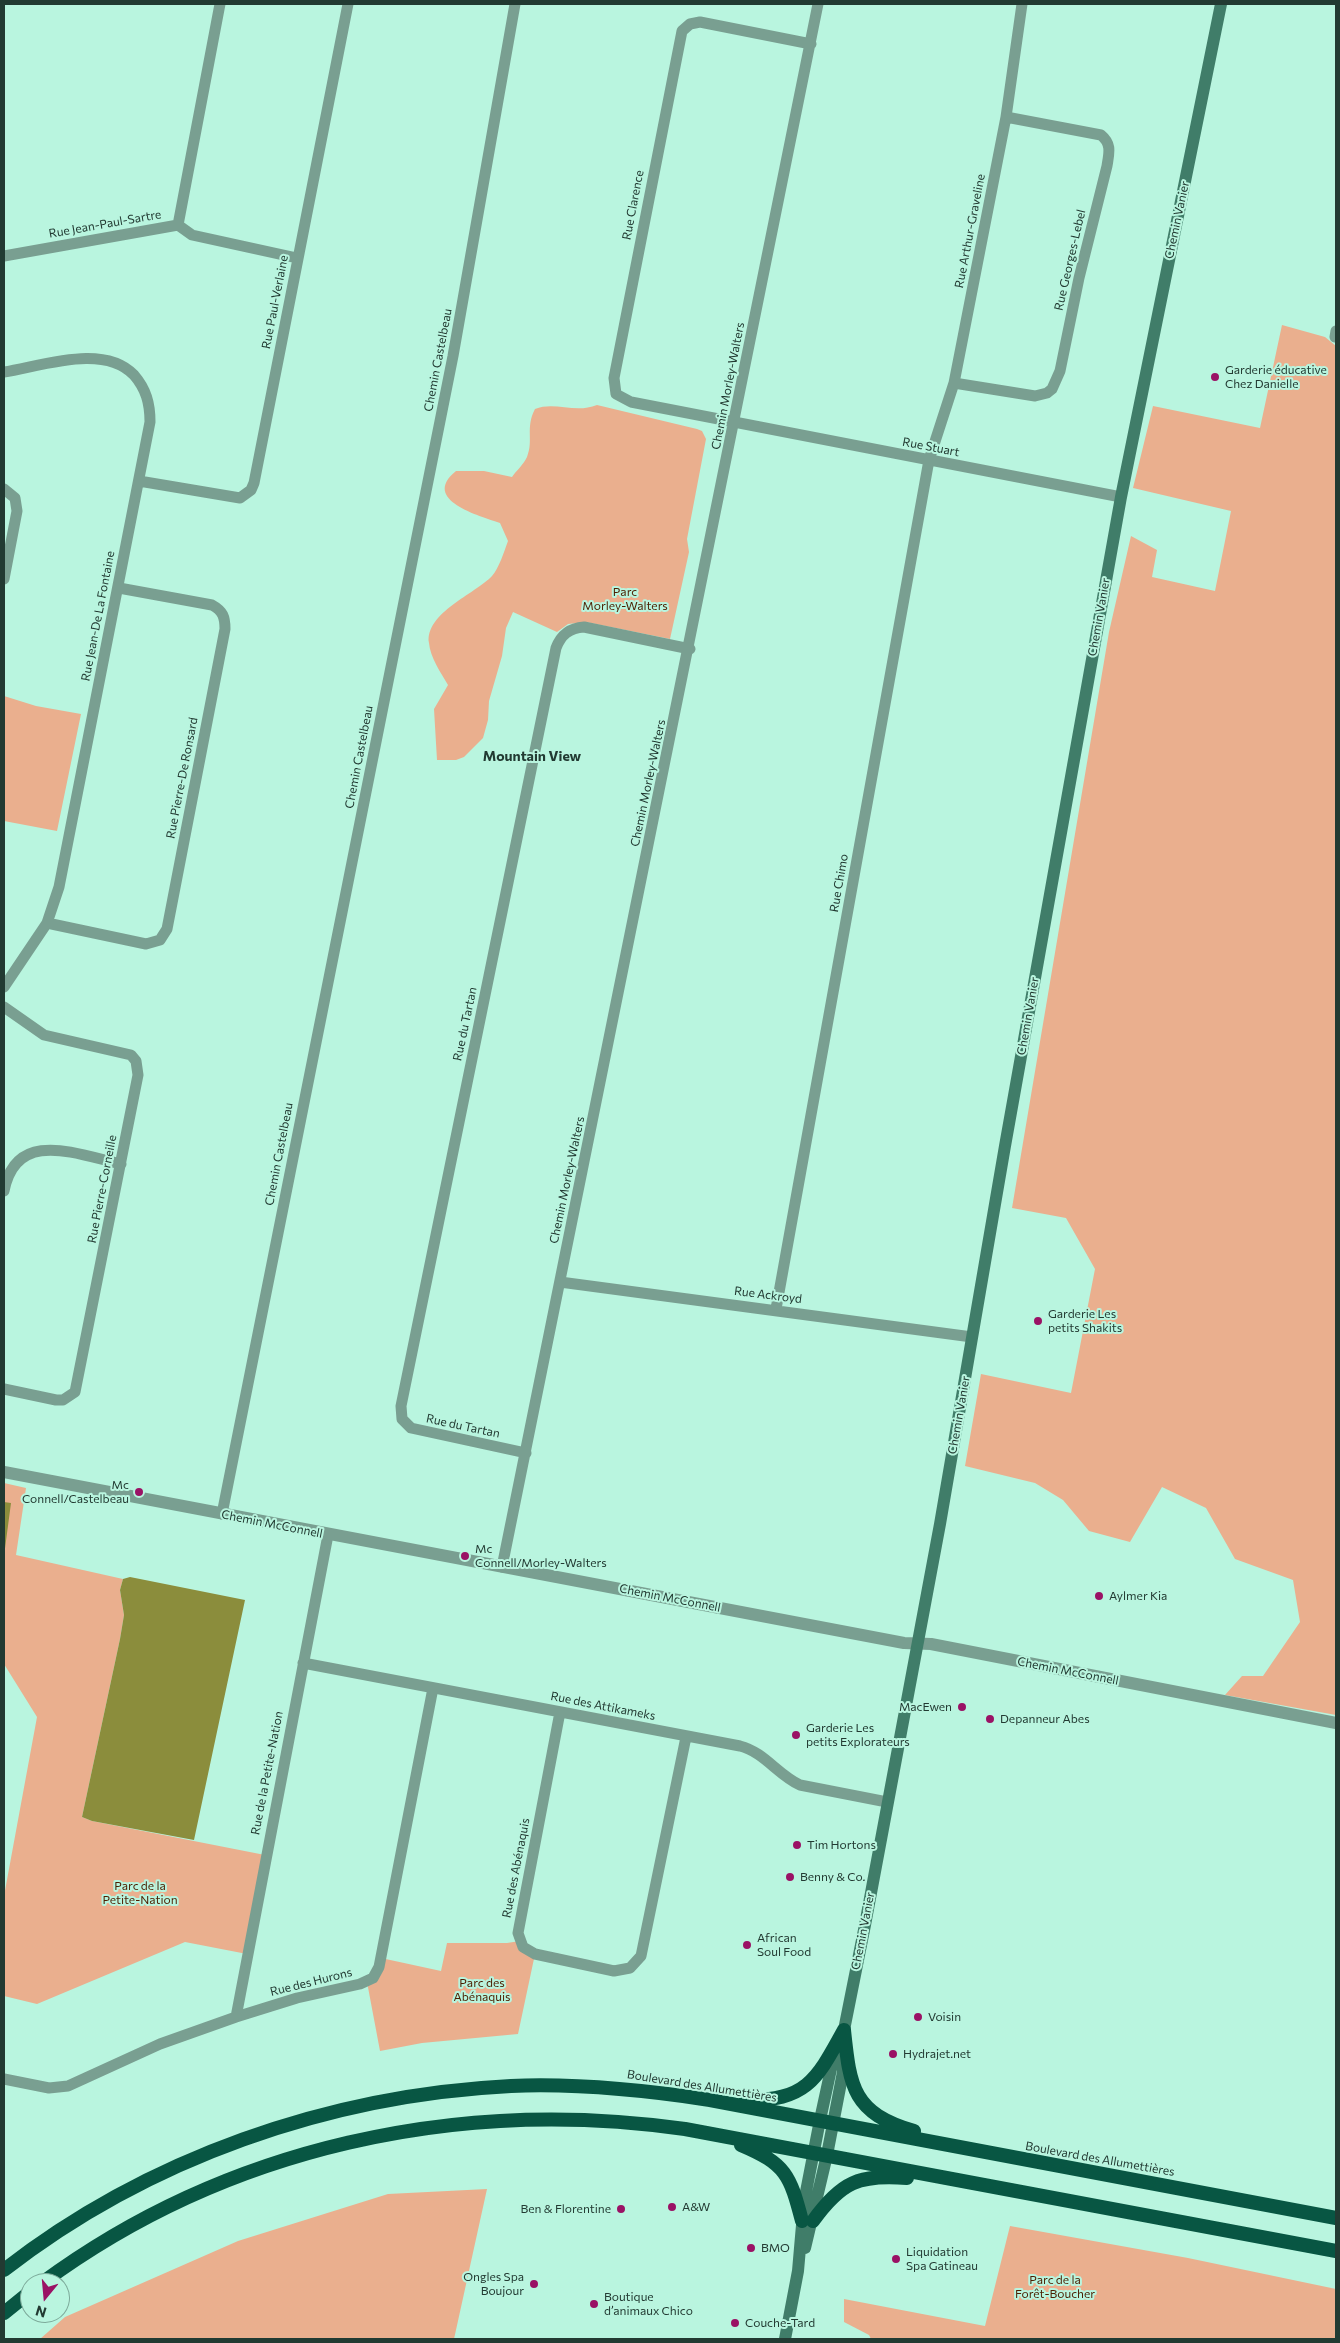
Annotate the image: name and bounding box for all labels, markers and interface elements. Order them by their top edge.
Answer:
street label: Rue Clarence [619,169,647,241]
street label: Rue Arthur-Graveline [952,173,988,289]
street label: Chemin Vanier [1162,180,1192,260]
street label: Rue Jean-Paul-Sartre [48,207,162,241]
street label: Rue Georges-Lebel [1051,208,1089,312]
street label: Rue Paul-Verlaine [259,254,291,350]
street label: Chemin Castelbeau [421,307,455,413]
street label: Chemin Morley-Walters [709,321,747,451]
place label: Garderie éducative Chez Danielle [1225,363,1327,391]
marker: Garderie éducative Chez Danielle [1209,371,1221,383]
street label: Rue Stuart [901,434,961,460]
street label: Rue Jean-De La Fontaine [78,550,118,682]
street label: Chemin Vanier [1085,577,1113,657]
park label: Parc Morley-Walters [582,585,668,613]
street label: Chemin Castelbeau [342,704,376,810]
street label: Rue Pierre-De Ronsard [163,716,201,840]
street label: Chemin Morley-Walters [627,718,669,848]
district label: Mountain View [483,748,581,764]
street label: Rue Chimo [827,853,851,913]
street label: Chemin Vanier [1014,976,1042,1056]
street label: Rue du Tartan [450,986,480,1062]
street label: Chemin Castelbeau [262,1101,296,1207]
street label: Chemin Morley-Walters [546,1115,588,1245]
street label: Rue Pierre-Corneille [84,1134,120,1244]
street label: Rue Ackroyd [733,1284,803,1306]
place label: Garderie Les petits Shakits [1048,1307,1122,1335]
marker: Garderie Les petits Shakits [1032,1315,1044,1327]
street label: Chemin Vanier [945,1375,973,1455]
street label: Rue du Tartan [425,1411,501,1441]
place label: Mc Connell/Castelbeau [22,1478,129,1506]
marker: Mc Connell/Castelbeau [133,1486,145,1498]
street label: Chemin McConnell [220,1507,324,1541]
place label: Mc Connell/Morley-Walters [475,1542,607,1570]
marker: Mc Connell/Morley-Walters [459,1550,471,1562]
street label: Chemin McConnell [618,1581,722,1615]
place label: Aylmer Kia [1109,1589,1167,1603]
marker: Aylmer Kia [1093,1590,1105,1602]
street label: Chemin McConnell [1016,1654,1120,1688]
street label: Rue des Attikameks [549,1689,657,1723]
place label: MacEwen [899,1700,952,1714]
marker: MacEwen [956,1701,968,1713]
street label: Rue de la Petite-Nation [248,1710,286,1836]
place label: Depanneur Abes [1000,1712,1090,1726]
marker: Depanneur Abes [984,1713,996,1725]
place label: Garderie Les petits Explorateurs [806,1721,910,1749]
marker: Garderie Les petits Explorateurs [790,1729,802,1741]
street label: Rue des Abénaquis [499,1817,533,1919]
place label: Tim Hortons [807,1838,876,1852]
marker: Tim Hortons [791,1839,803,1851]
place label: Benny & Co. [800,1870,865,1884]
marker: Benny & Co. [784,1871,796,1883]
park label: Parc de la Petite-Nation [102,1879,178,1907]
street label: Chemin Vanier [848,1891,878,1971]
place label: African Soul Food [757,1931,811,1959]
marker: African Soul Food [741,1939,753,1951]
street label: Rue des Hurons [268,1965,354,1999]
park label: Parc des Abénaquis [453,1976,511,2004]
place label: Voisin [928,2010,961,2024]
marker: Voisin [912,2011,924,2023]
place label: Hydrajet.net [903,2047,971,2061]
marker: Hydrajet.net [887,2048,899,2060]
street label: Boulevard des Allumettières [626,2067,778,2105]
street label: Boulevard des Allumettières [1024,2139,1176,2179]
place label: A&W [682,2200,710,2214]
marker: A&W [666,2201,678,2213]
place label: Ben & Florentine [521,2202,611,2216]
marker: Ben & Florentine [615,2203,627,2215]
place label: BMO [761,2241,790,2255]
marker: BMO [745,2242,757,2254]
place label: Liquidation Spa Gatineau [906,2245,978,2273]
marker: Liquidation Spa Gatineau [890,2253,902,2265]
place label: Ongles Spa Boujour [463,2270,524,2298]
north arrow [20,2273,70,2323]
park label: Parc de la Forêt-Boucher [1015,2273,1095,2301]
marker: Ongles Spa Boujour [528,2278,540,2290]
place label: Boutique d’animaux Chico [604,2290,693,2318]
marker: Boutique d’animaux Chico [588,2298,600,2310]
text: N [33,2302,48,2322]
place label: Couche-Tard [745,2316,815,2330]
marker: Couche-Tard [729,2317,741,2329]

